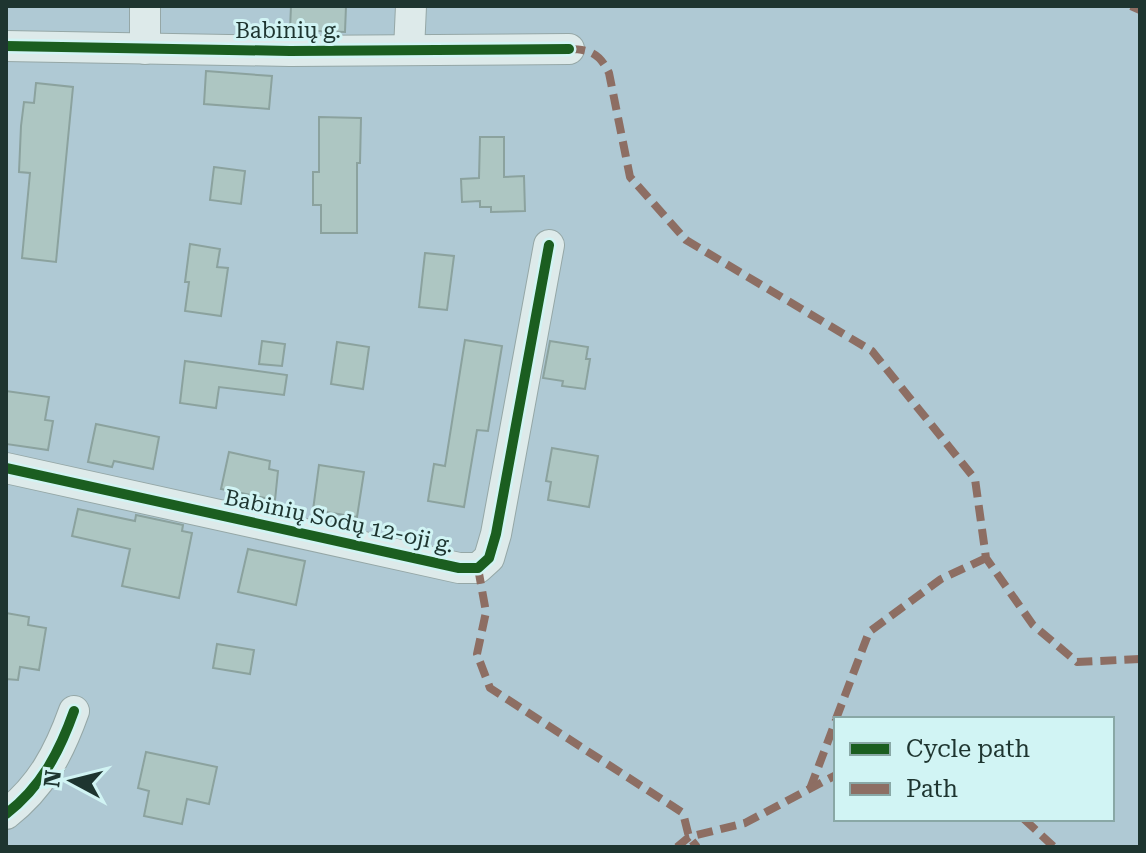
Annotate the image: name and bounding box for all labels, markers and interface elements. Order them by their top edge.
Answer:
street label: Babinių g. [235,18,341,43]
street label: Babinių Sodų 12-oji g. [222,484,456,558]
legend [834,717,1114,821]
text: Cycle path [906,735,1030,763]
north arrow [32,741,112,821]
text: N [39,769,66,789]
text: Path [906,775,958,803]

